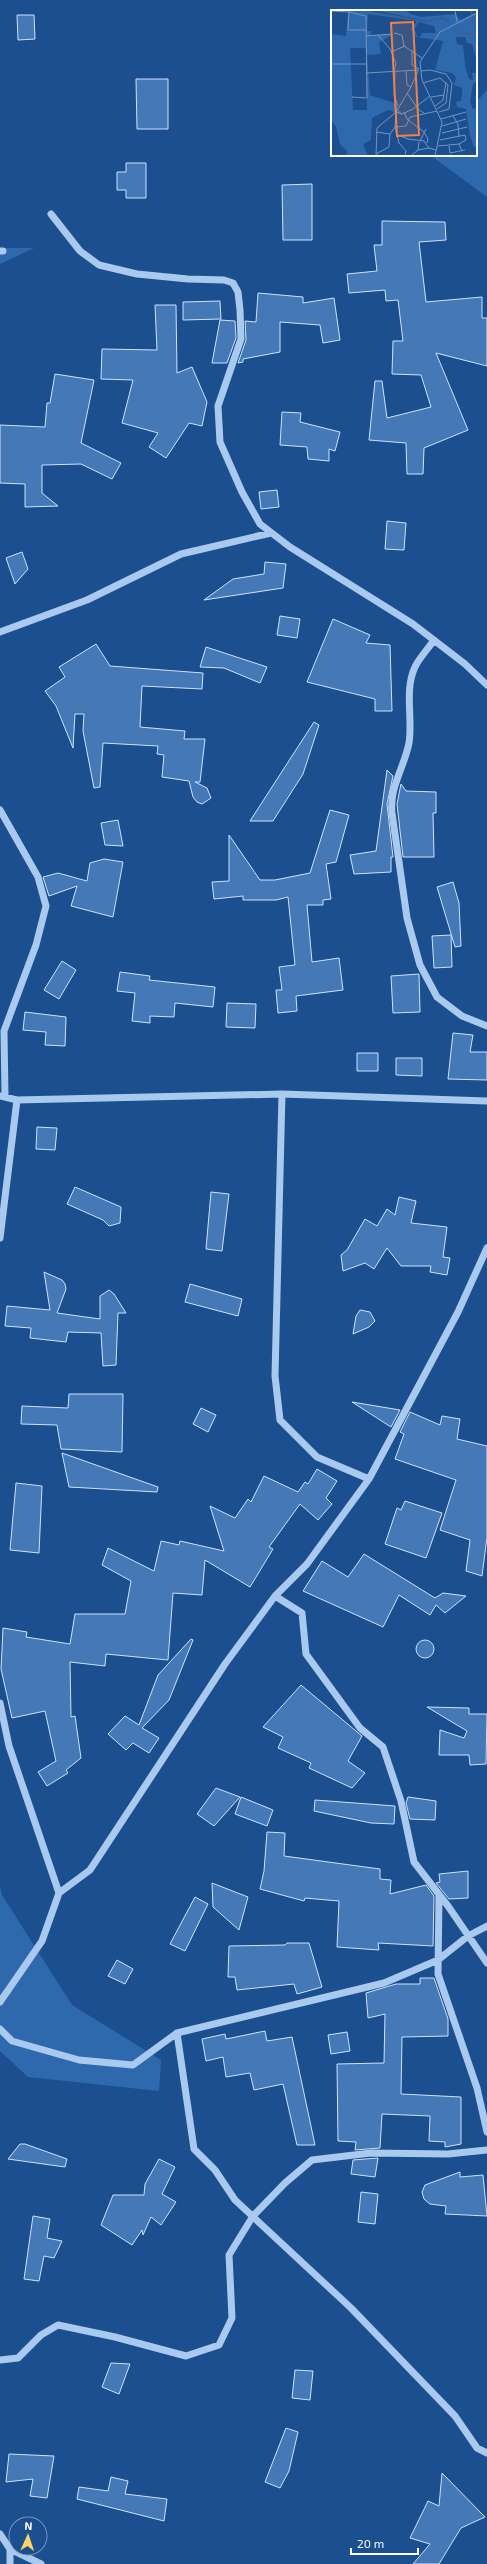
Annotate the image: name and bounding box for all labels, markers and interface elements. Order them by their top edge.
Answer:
inset map [331,10,477,156]
north arrow [8,2516,48,2556]
text: N [24,2519,33,2532]
scale bar [351,2530,418,2556]
text: 20 m [357,2536,384,2550]

